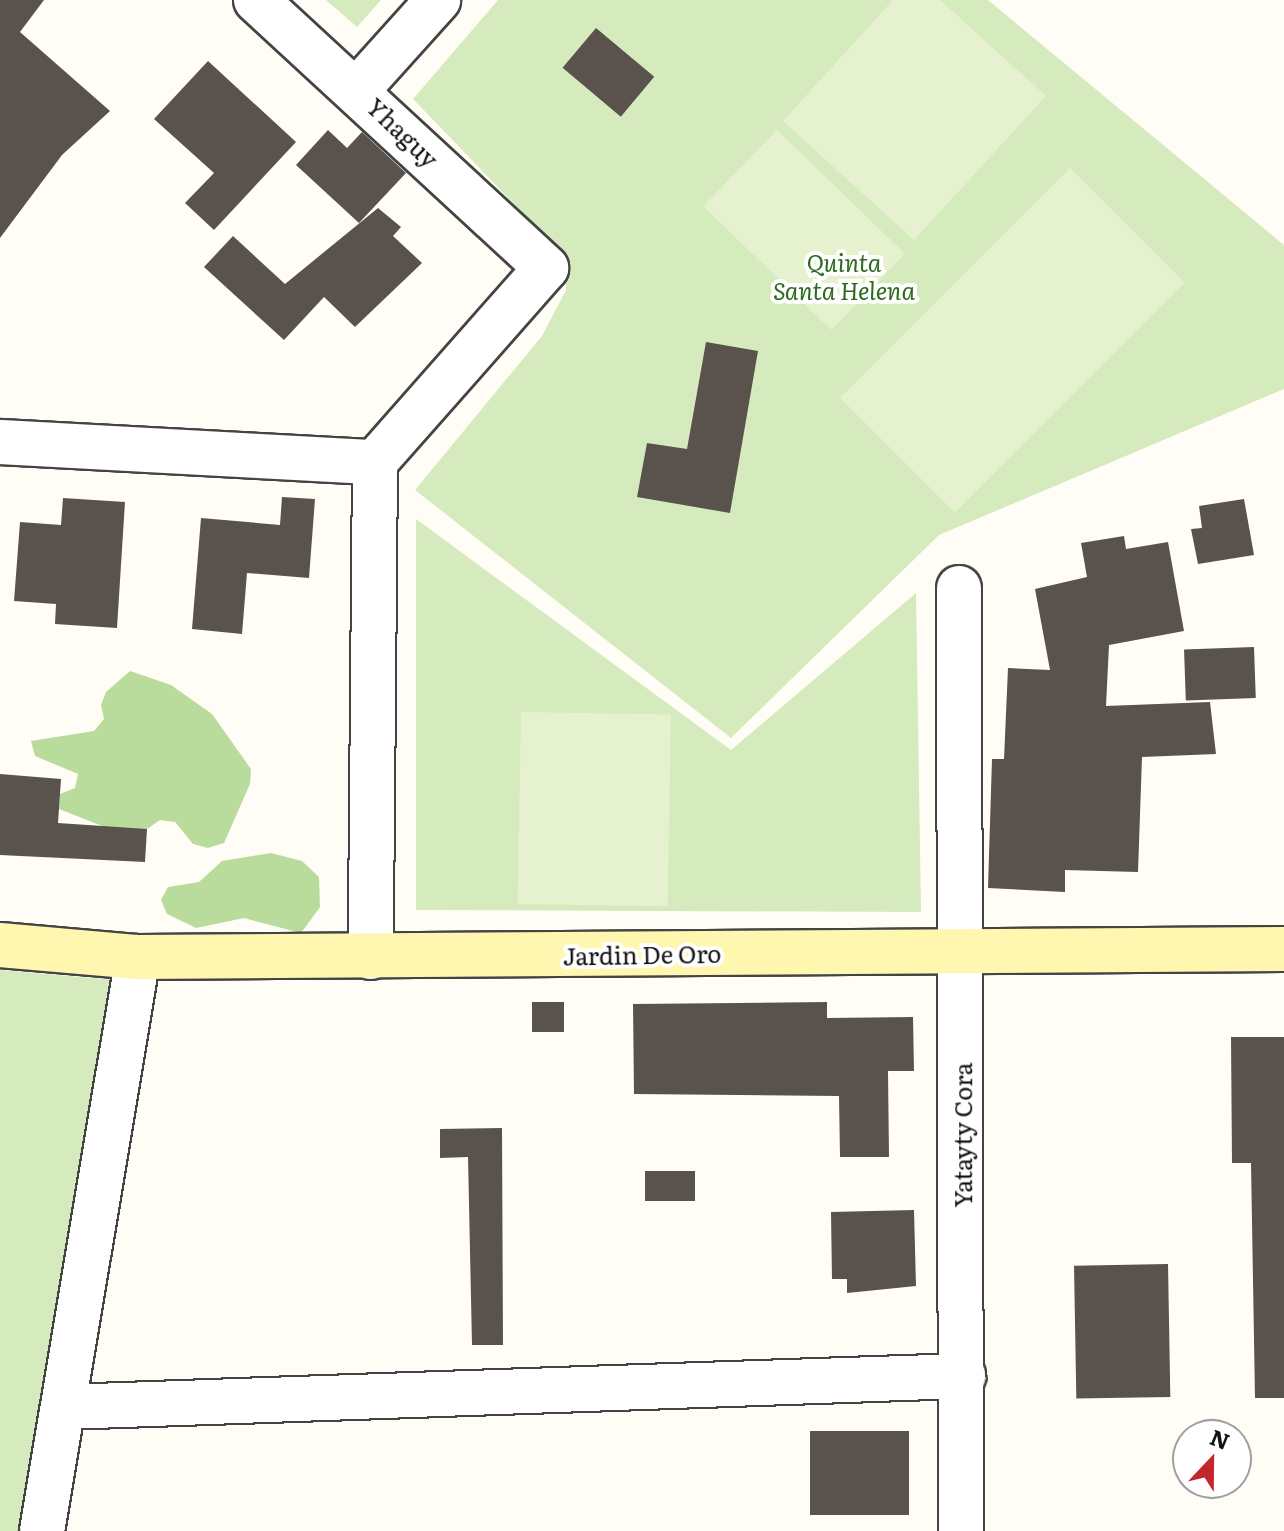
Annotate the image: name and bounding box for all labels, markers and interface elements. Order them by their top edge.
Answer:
street label: Yhaguy [361,91,445,173]
park label: Quinta Santa Helena [773,248,915,304]
street label: Jardin De Oro [562,938,722,970]
street label: Yatayty Cora [948,1063,976,1207]
north arrow [1172,1419,1252,1499]
text: N [1206,1419,1235,1457]

